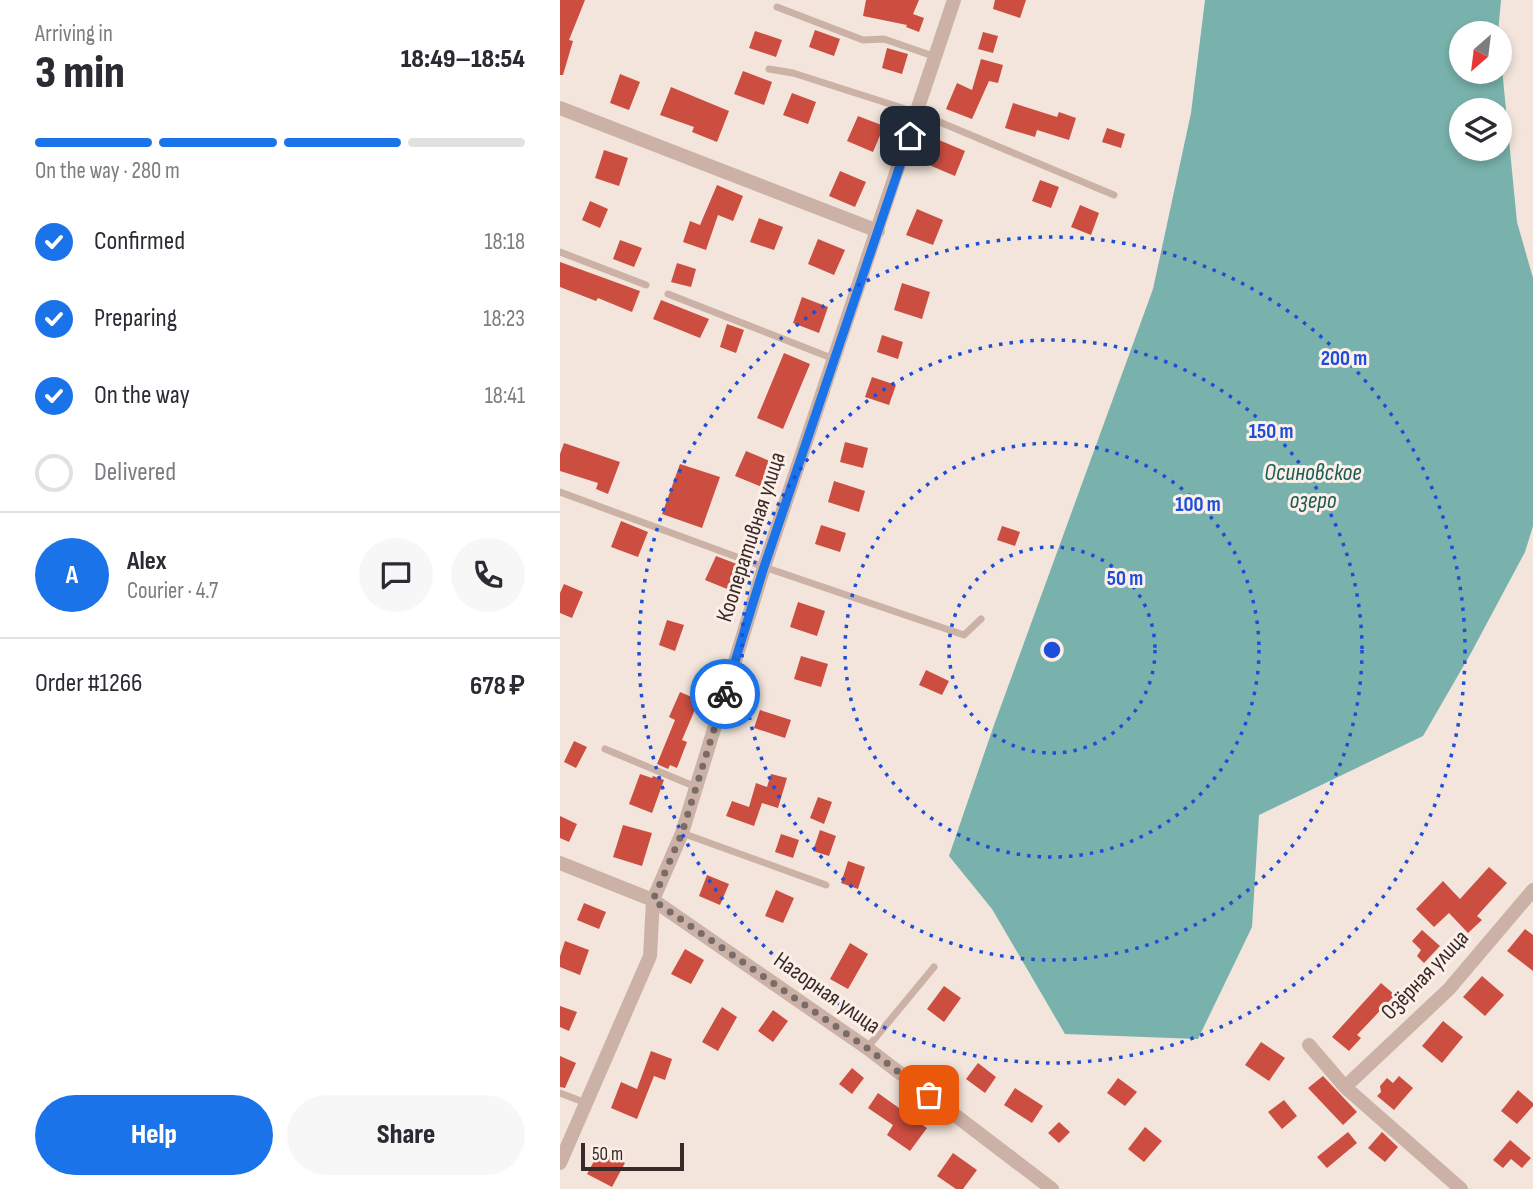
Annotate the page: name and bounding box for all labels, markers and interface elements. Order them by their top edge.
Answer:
text: Arriving in [35,20,113,48]
north arrow [1449,21,1512,84]
map controls [1449,21,1512,161]
text: 18:49–18:54 [401,44,525,75]
text: 3 min [35,46,125,101]
button: layers [1449,98,1512,161]
pin [880,106,940,166]
icon: home [891,117,929,155]
text: On the way · 280 m [35,157,180,185]
icon: check [35,223,73,261]
text: Confirmed [94,226,185,257]
text: 18:18 [484,228,525,256]
icon: check [35,300,73,338]
text: Preparing [94,303,177,334]
text: 18:23 [483,305,525,333]
text: 200 m [1321,346,1367,371]
icon: check [35,377,73,415]
text: On the way [94,380,190,411]
text: 18:41 [485,382,525,410]
text: 150 m [1249,419,1293,444]
street label: Кооперативная улица [710,449,792,625]
text: Delivered [94,457,176,488]
water label: Осиновское озеро [1264,458,1362,515]
text: 100 m [1175,492,1221,517]
button: chat [359,538,433,612]
button: phone [451,538,525,612]
text: Alex [127,546,167,577]
text: A [66,560,78,591]
text: 50 m [1107,566,1143,591]
text: Courier · 4.7 [127,577,218,605]
centre of rings [1040,638,1064,662]
courier [690,659,760,729]
text: Order #1266 [35,668,142,699]
text: 678 ₽ [470,671,525,702]
icon: bike [706,675,744,713]
street label: Озёрная улица [1375,924,1475,1026]
street label: Нагорная улица [768,946,886,1040]
pin [899,1065,959,1125]
icon: bag [910,1076,948,1114]
button: Help [35,1095,273,1175]
button: Share [287,1095,525,1175]
scale bar [581,1140,684,1172]
text: 50 m [592,1143,623,1166]

